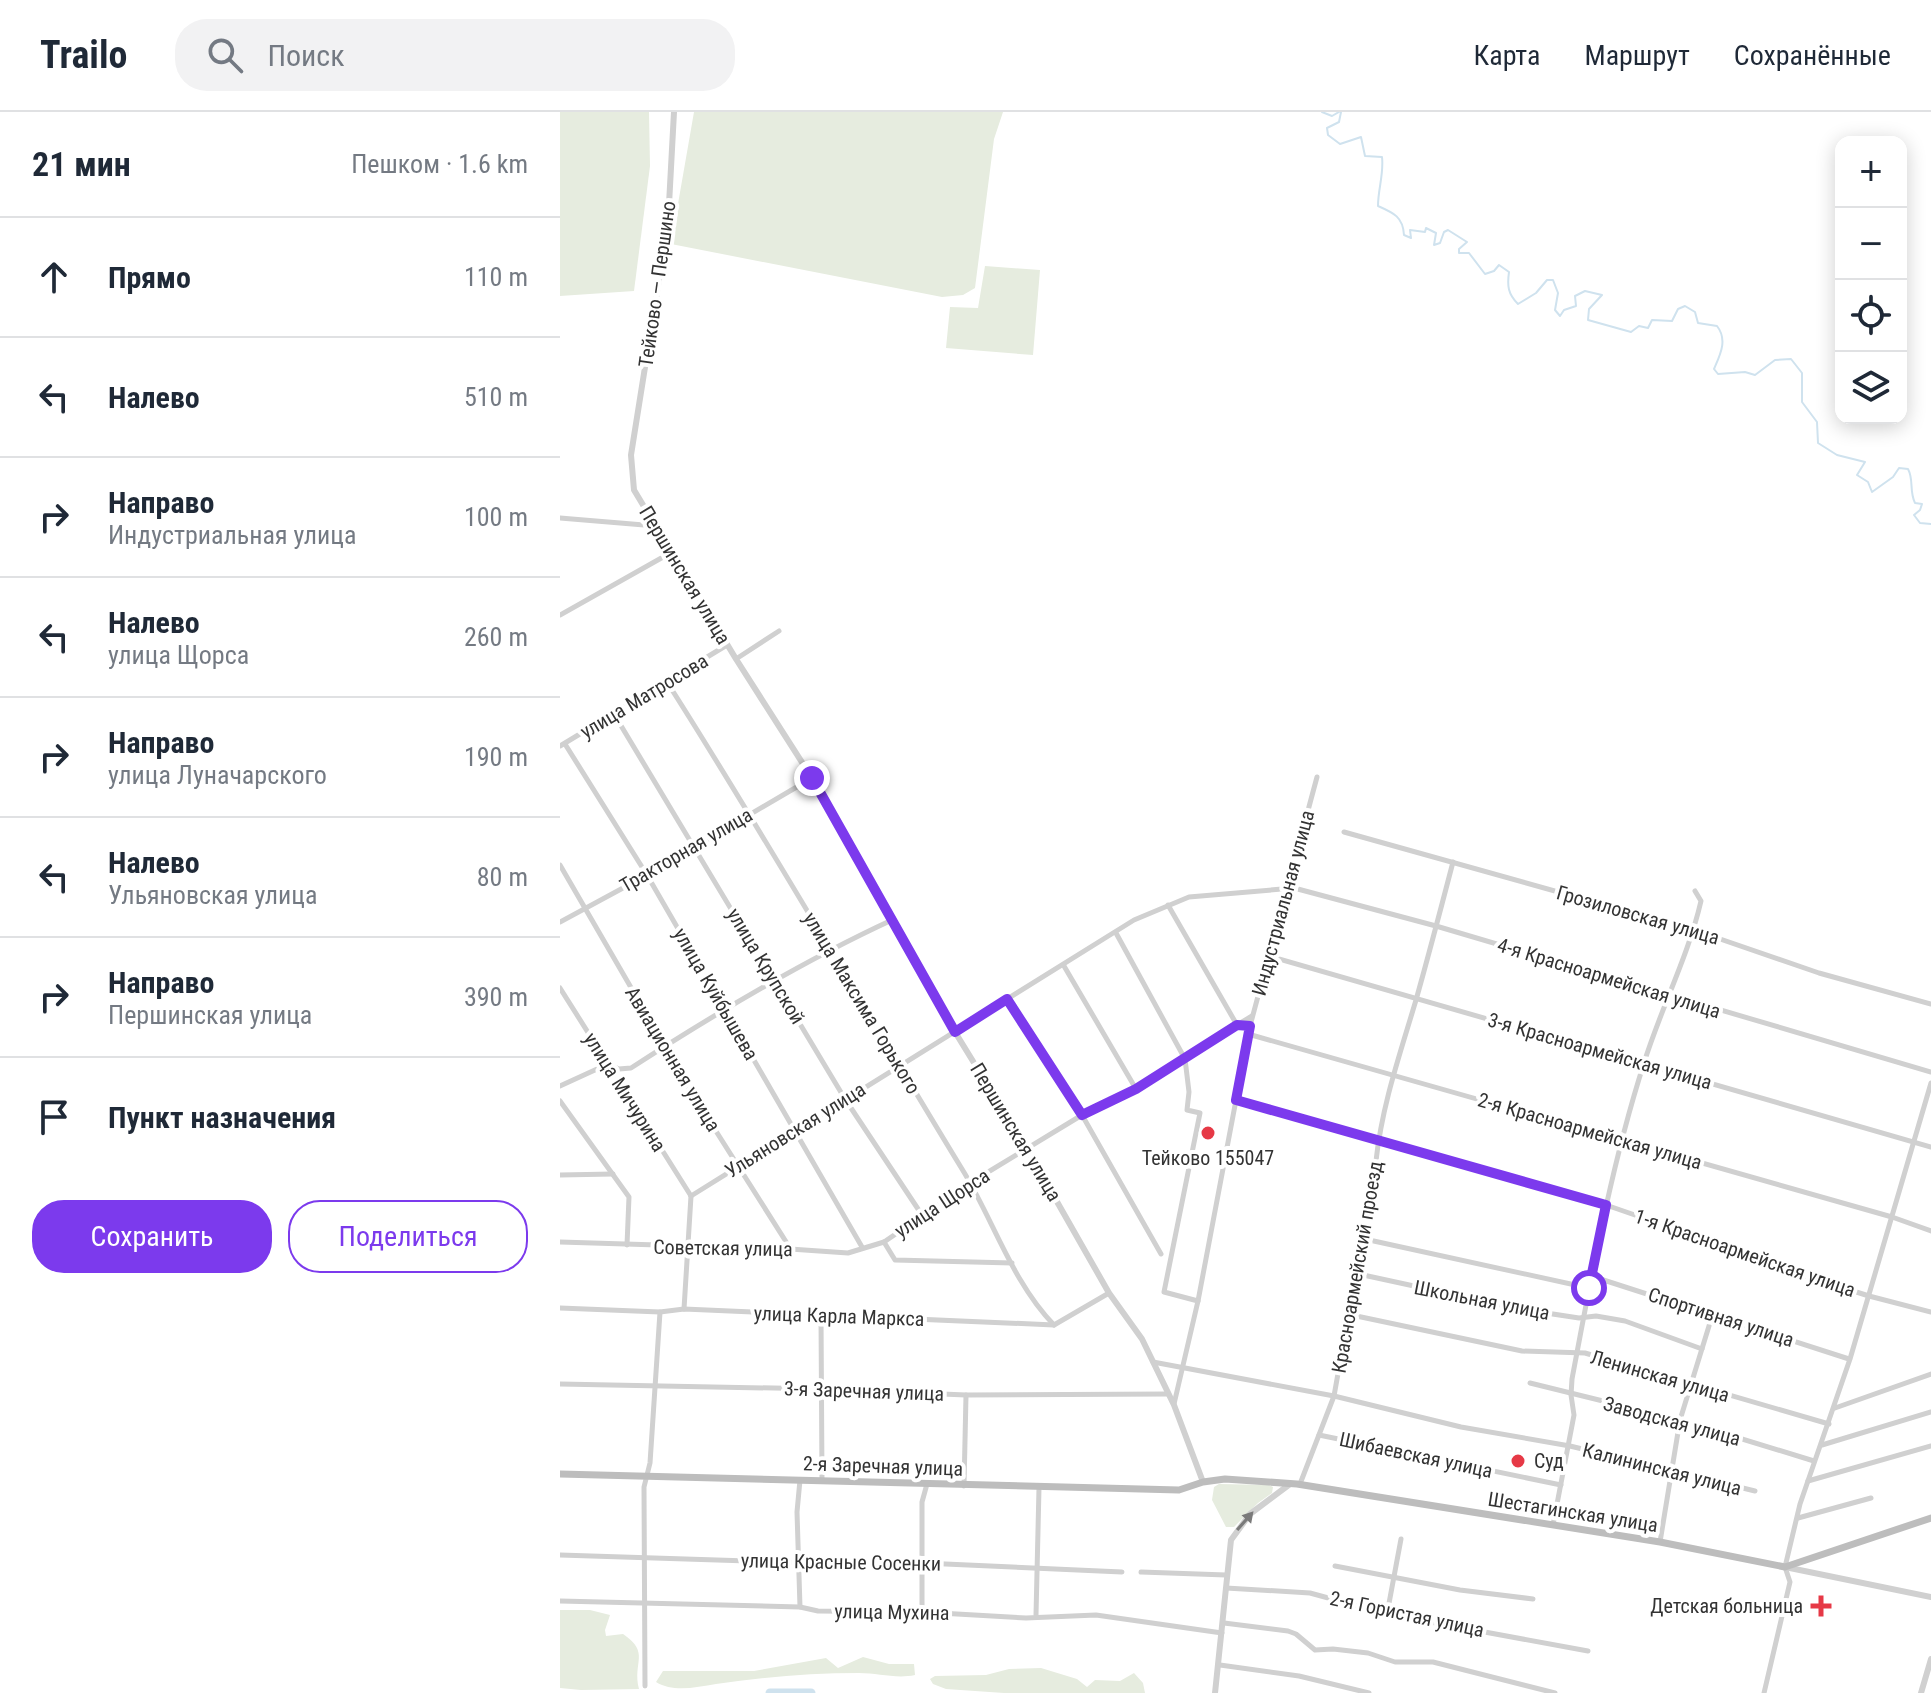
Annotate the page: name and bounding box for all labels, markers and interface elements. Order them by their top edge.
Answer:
search box [175,19,735,91]
text: Trailo [40,33,127,77]
icon: search [203,33,247,77]
text: Поиск [267,38,345,73]
text: Карта [1474,39,1540,72]
text: Маршрут [1584,39,1690,72]
text: Сохранённые [1734,39,1891,72]
map controls [1835,136,1907,424]
button: + [1835,136,1907,208]
text: 21 мин [32,144,131,184]
text: Пешком · 1.6 km [351,149,528,179]
street label: Тейково — Першино [633,199,681,369]
button: − [1835,208,1907,280]
icon: ahead [32,255,76,299]
text: Прямо [108,260,191,295]
text: 110 m [464,262,528,292]
button: locate [1835,280,1907,352]
button: layers [1835,352,1907,424]
icon: left [32,375,76,419]
text: Налево [108,380,200,415]
text: 510 m [464,382,528,412]
text: Направо [108,485,214,520]
icon: right [32,495,76,539]
street label: Першинская улица [634,501,736,649]
text: 100 m [464,502,528,532]
text: Индустриальная улица [108,520,356,550]
text: Налево [108,605,200,640]
icon: left [32,615,76,659]
text: 260 m [464,622,528,652]
text: улица Щорса [108,640,249,670]
street label: улица Матросова [576,648,712,744]
text: Направо [108,725,214,760]
icon: right [32,735,76,779]
text: 190 m [464,742,528,772]
text: улица Луначарского [108,760,327,790]
route end [794,760,830,796]
street label: Тракторная улица [616,802,756,898]
street label: Индустриальная улица [1247,808,1319,998]
text: Налево [108,845,200,880]
icon: left [32,855,76,899]
text: 80 m [477,862,528,892]
text: Ульяновская улица [108,880,317,910]
street label: Грозиловская улица [1554,880,1722,950]
street label: улица Крупской [722,904,810,1028]
street label: улица Максима Горького [798,908,926,1098]
street label: улица Куйбышева [668,924,764,1064]
street label: 4-я Красноармейская улица [1495,933,1723,1023]
text: Направо [108,965,214,1000]
icon: right [32,975,76,1019]
text: 390 m [464,982,528,1012]
street label: Авиационная улица [620,982,726,1136]
text: Першинская улица [108,1000,312,1030]
street label: 3-я Красноармейская улица [1485,1007,1715,1095]
street label: улица Мичурина [579,1028,671,1156]
street label: Першинская улица [965,1058,1067,1206]
street label: Ульяновская улица [720,1077,870,1183]
street label: 2-я Красноармейская улица [1475,1087,1705,1175]
icon: arrive [32,1095,76,1139]
text: Пункт назначения [108,1100,336,1135]
marker: Тейково 155047 [1199,1124,1217,1142]
place label: Тейково 155047 [1142,1146,1274,1170]
street label: Красноармейский проезд [1327,1159,1388,1375]
street label: улица Щорса [890,1163,994,1243]
button: Сохранить [32,1200,272,1273]
button: Поделиться [288,1200,528,1273]
street label: 1-я Красноармейская улица [1631,1204,1859,1302]
street label: Советская улица [653,1235,793,1261]
route start [1571,1270,1607,1306]
street label: Школьная улица [1412,1275,1552,1325]
street label: Спортивная улица [1645,1282,1797,1352]
street label: улица Карла Маркса [753,1301,925,1331]
street label: Ленинская улица [1588,1345,1732,1407]
street label: 3-я Заречная улица [784,1376,944,1406]
street label: Заводская улица [1601,1391,1743,1451]
street label: Шибаевская улица [1337,1427,1495,1483]
street label: Калининская улица [1580,1438,1744,1500]
place label: Суд [1534,1449,1564,1473]
street label: 2-я Заречная улица [803,1451,963,1481]
marker: Суд [1509,1452,1527,1470]
street label: Шестагинская улица [1486,1487,1660,1537]
one-way arrow [1236,1511,1253,1531]
street label: улица Красные Сосенки [741,1548,941,1576]
street label: 2-я Гористая улица [1328,1586,1486,1642]
place label: Детская больница [1650,1594,1803,1618]
marker: Детская больница [1810,1595,1832,1617]
street label: улица Мухина [834,1599,950,1625]

